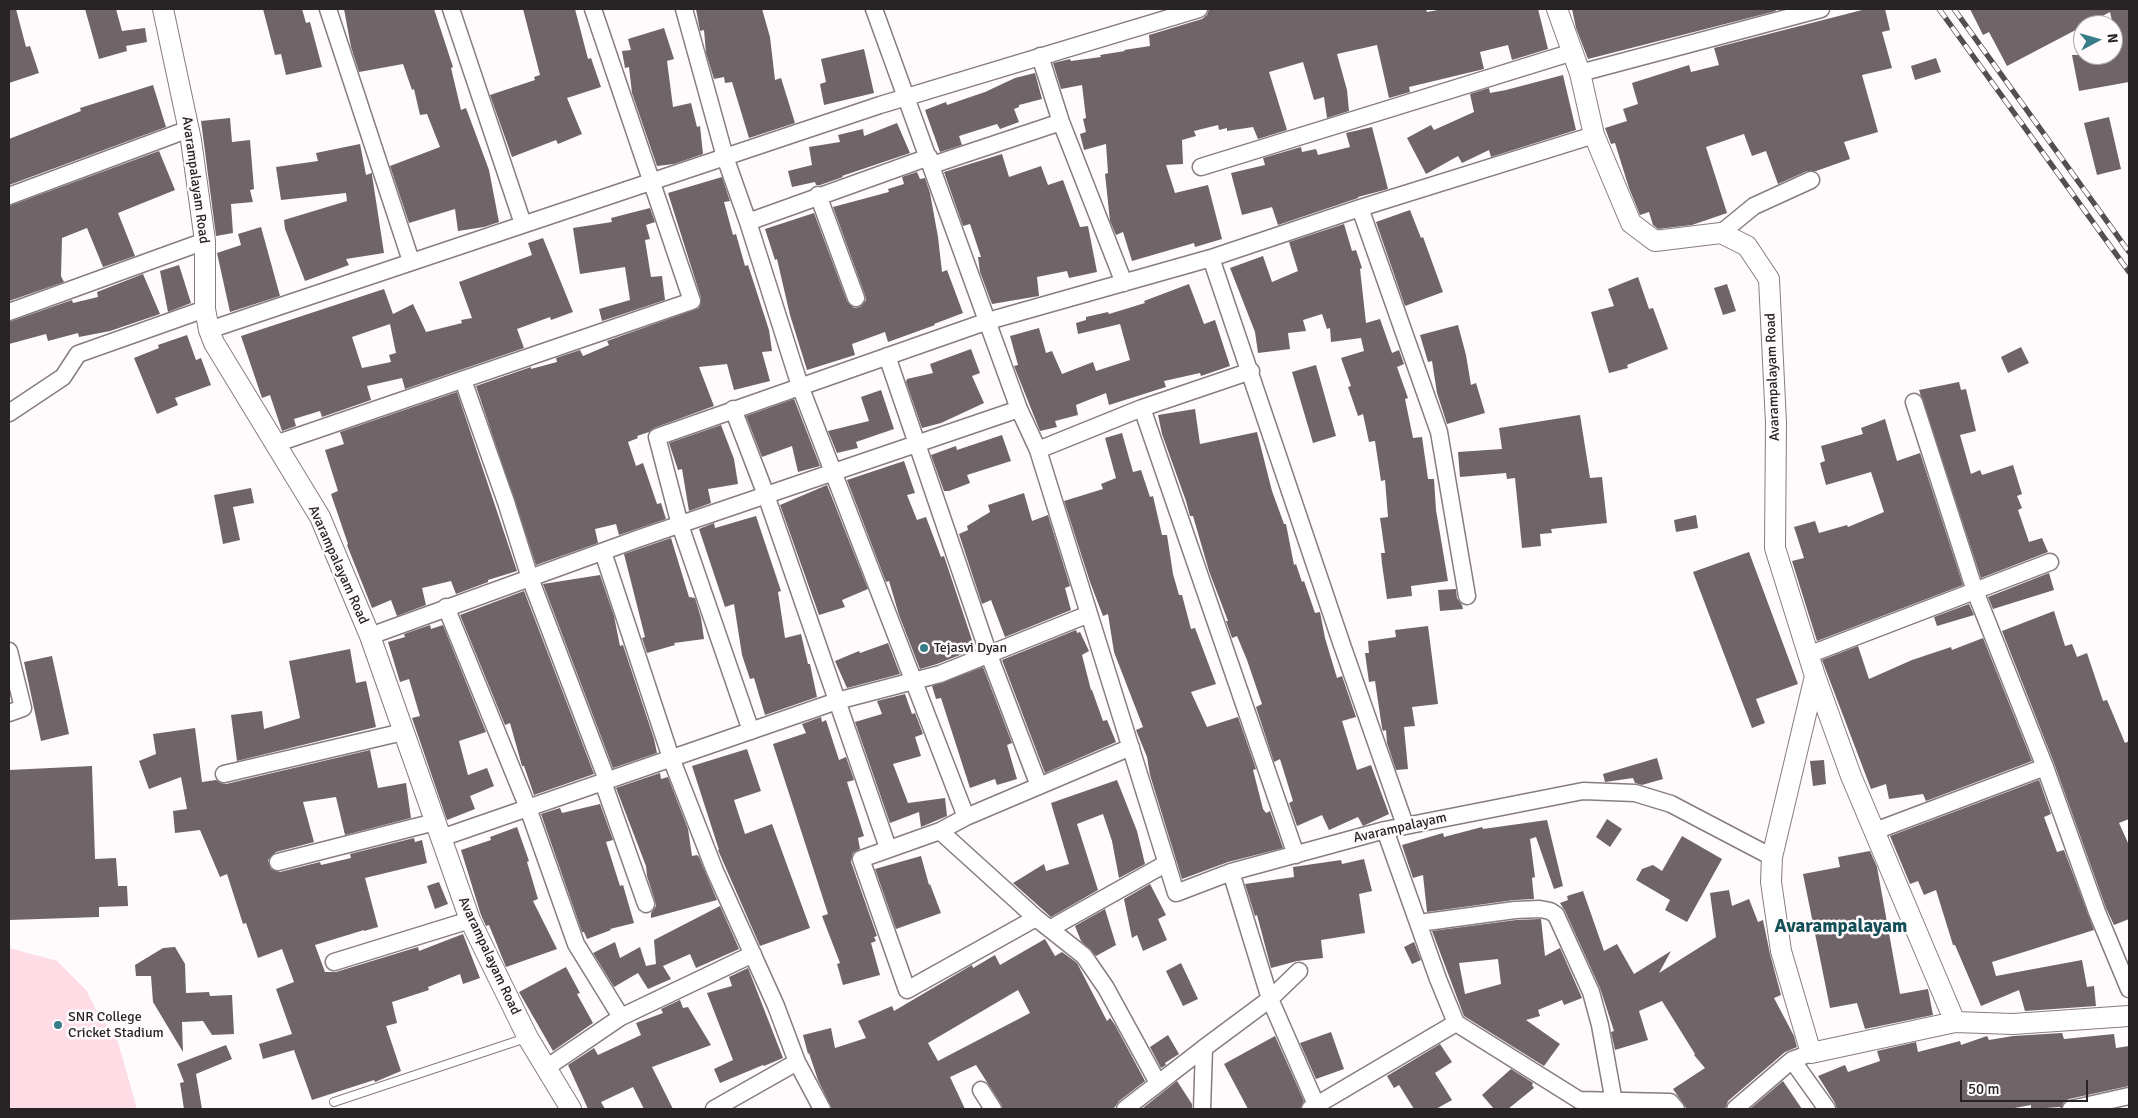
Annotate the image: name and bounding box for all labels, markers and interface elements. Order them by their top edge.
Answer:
north arrow [2073,15,2123,65]
text: N [2103,33,2121,44]
street label: Avarampalayam Road [178,115,212,245]
street label: Avarampalayam Road [1762,313,1784,441]
street label: Avarampalayam Road [304,503,372,627]
place label: Tejasvi Dyan [934,640,1007,656]
marker: Tejasvi Dyan [918,642,930,654]
street label: Avarampalayam [1352,809,1448,847]
street label: Avarampalayam Road [454,894,524,1018]
district label: Avarampalayam [1775,916,1907,938]
place label: SNR College Cricket Stadium [68,1009,164,1042]
marker: SNR College Cricket Stadium [52,1019,64,1031]
scale bar [1963,1070,2090,1102]
text: 50 m [1968,1080,1999,1098]

